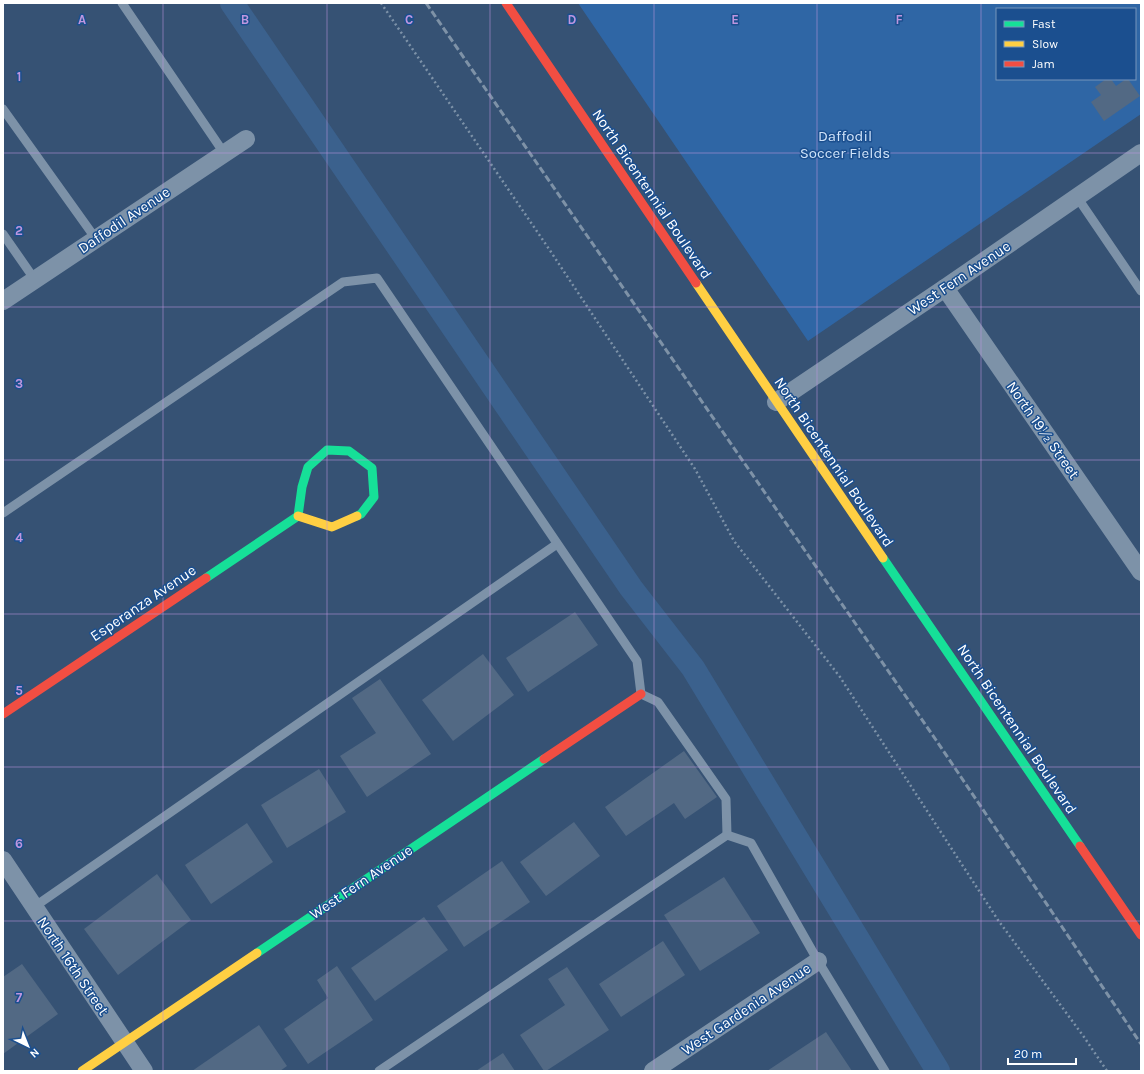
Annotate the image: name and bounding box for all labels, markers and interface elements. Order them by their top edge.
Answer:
legend [996,8,1136,80]
text: A [78,12,86,27]
text: B [241,12,249,27]
text: C [405,12,413,27]
text: D [568,12,577,27]
text: E [731,12,739,27]
text: F [895,12,903,27]
text: Fast [1032,17,1056,31]
text: Slow [1032,37,1058,51]
text: Jam [1032,57,1055,71]
text: 1 [17,69,21,84]
street label: North Bicentennial Boulevard [588,106,716,282]
park label: Daffodil Soccer Fields [800,127,890,162]
street label: Daffodil Avenue [75,183,173,257]
text: 2 [15,223,23,238]
street label: West Fern Avenue [904,237,1014,319]
street label: North Bicentennial Boulevard [770,374,898,550]
text: 3 [15,376,23,391]
street label: North 19½ Street [1003,378,1083,482]
text: 4 [15,530,23,545]
street label: Esperanza Avenue [87,561,199,645]
street label: North Bicentennial Boulevard [953,641,1081,817]
text: 5 [15,683,23,698]
text: 6 [15,836,23,851]
street label: West Fern Avenue [306,841,416,923]
street label: North 16th Street [33,913,113,1019]
street label: West Gardenia Avenue [678,959,814,1059]
text: 7 [16,990,23,1005]
north arrow [8,1026,48,1066]
scale bar [1008,1040,1076,1066]
text: N [27,1046,42,1060]
text: 20 m [1014,1047,1042,1061]

